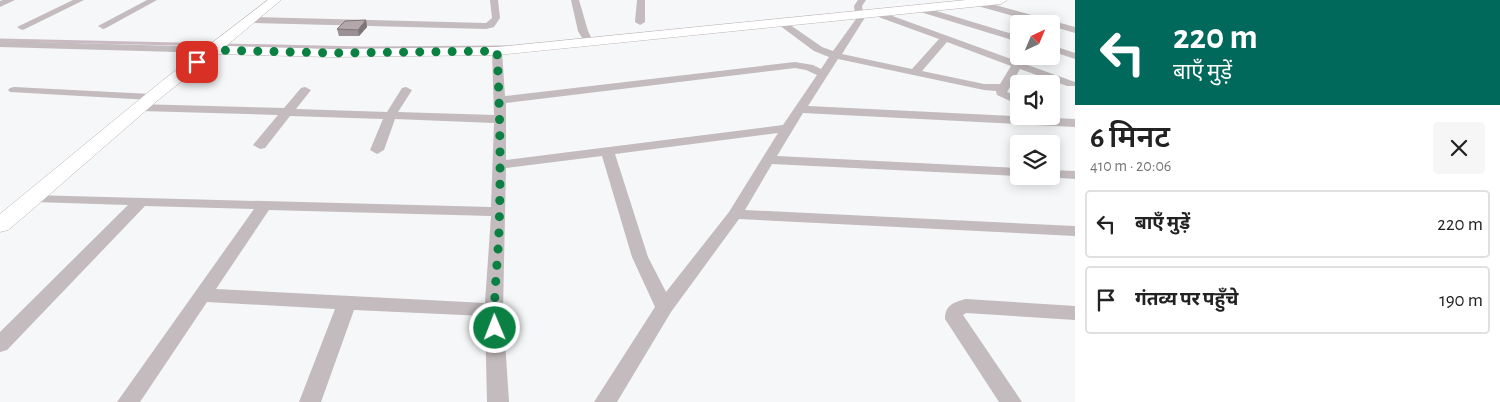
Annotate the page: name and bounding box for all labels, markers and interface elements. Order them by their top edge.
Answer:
north arrow [1010,15,1060,65]
map controls [1010,15,1060,185]
icon: left [1090,20,1155,85]
text: 220 m [1173,20,1258,55]
pin [176,41,218,83]
icon: arrive [183,48,211,76]
text: बाएँ मुड़ें [1173,61,1232,83]
button: sound [1010,75,1060,125]
button: close [1433,122,1485,174]
text: 6 मिनट [1090,123,1170,153]
button: layers [1010,135,1060,185]
text: 410 m · 20:06 [1090,158,1171,174]
icon: left [1092,210,1120,238]
text: बाएँ मुड़ें [1135,214,1190,233]
text: 220 m [1437,215,1483,234]
icon: arrive [1092,286,1120,314]
text: गंतव्य पर पहुँचे [1135,290,1238,309]
text: 190 m [1439,291,1483,310]
position arrow [468,301,520,353]

